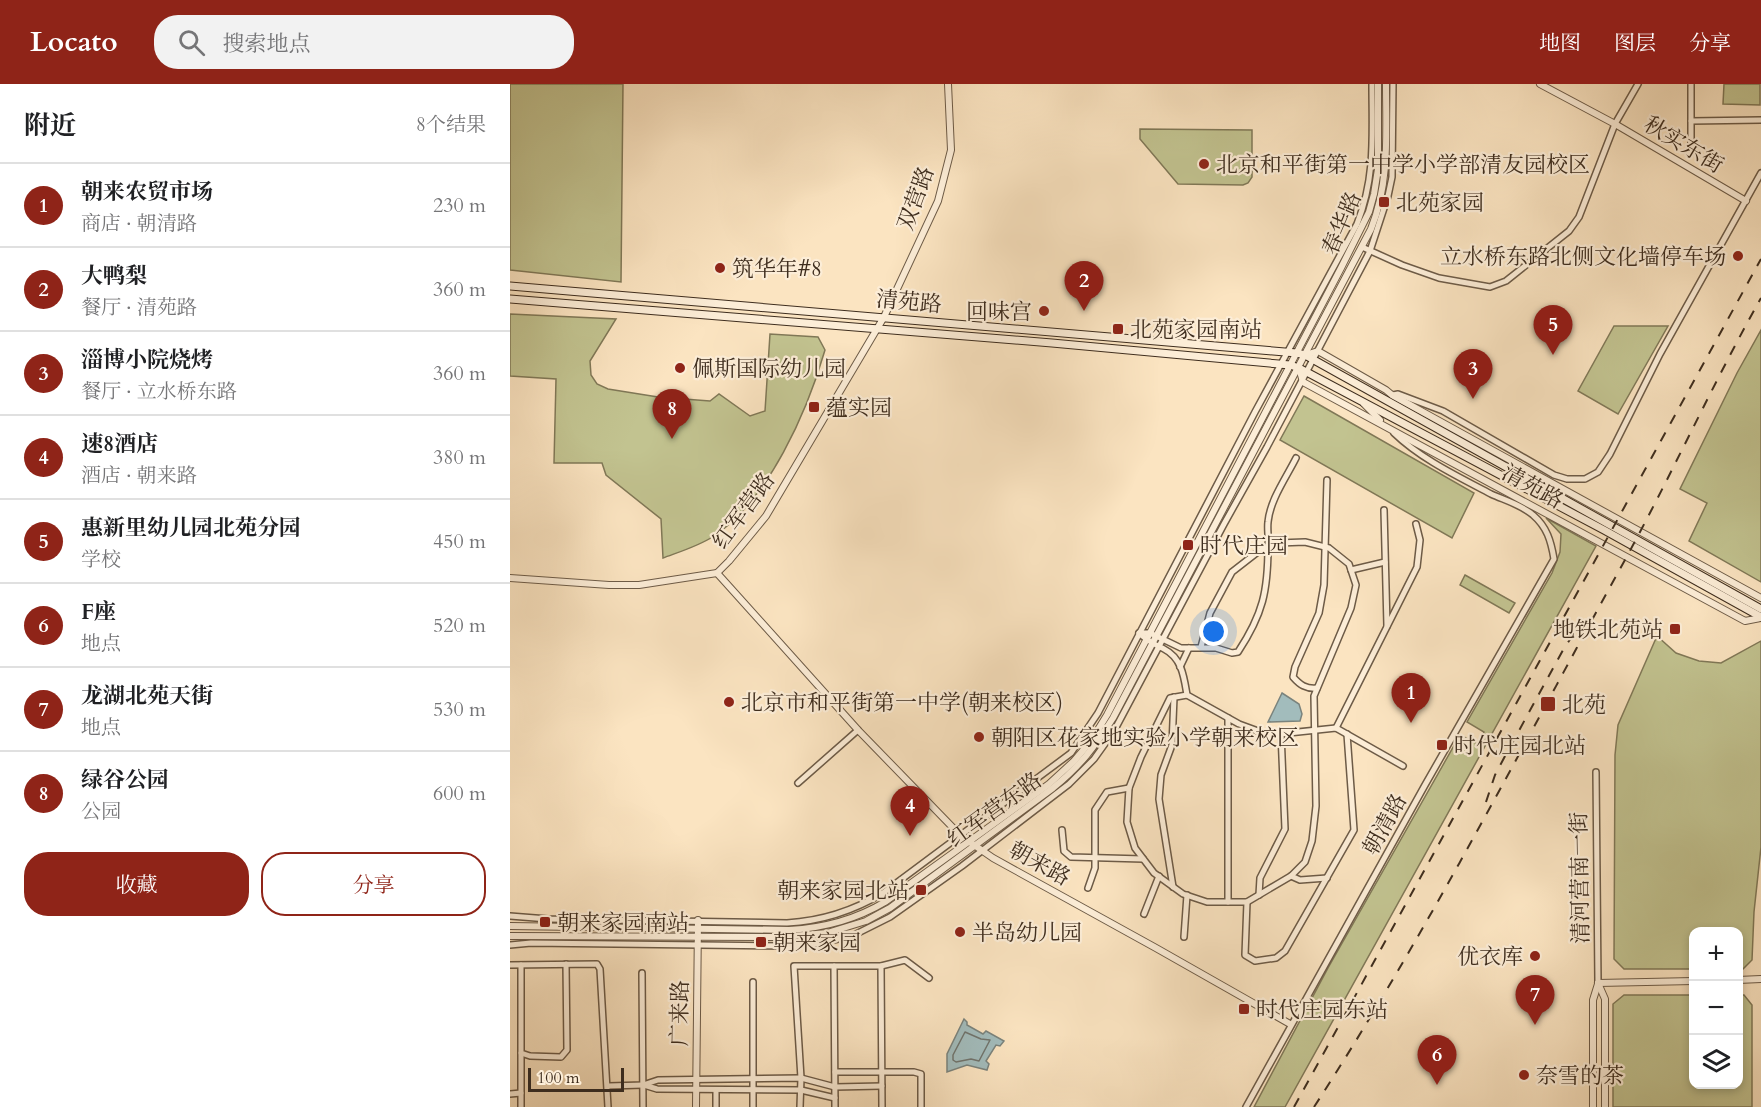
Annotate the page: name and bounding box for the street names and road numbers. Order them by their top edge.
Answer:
street label: 秋实东街 [1638,109,1729,180]
street label: 双营路 [891,162,941,234]
street label: 春华路 [1315,187,1369,260]
street label: 清苑路 [875,284,943,320]
street label: 清苑路 [1496,458,1569,516]
street label: 红军营路 [706,466,782,555]
street label: 红军营东路 [941,765,1048,854]
street label: 朝清路 [1356,788,1414,861]
street label: 清河营南一街 [1564,812,1596,944]
street label: 朝来路 [1003,835,1076,893]
street label: 广来路 [664,980,696,1046]

